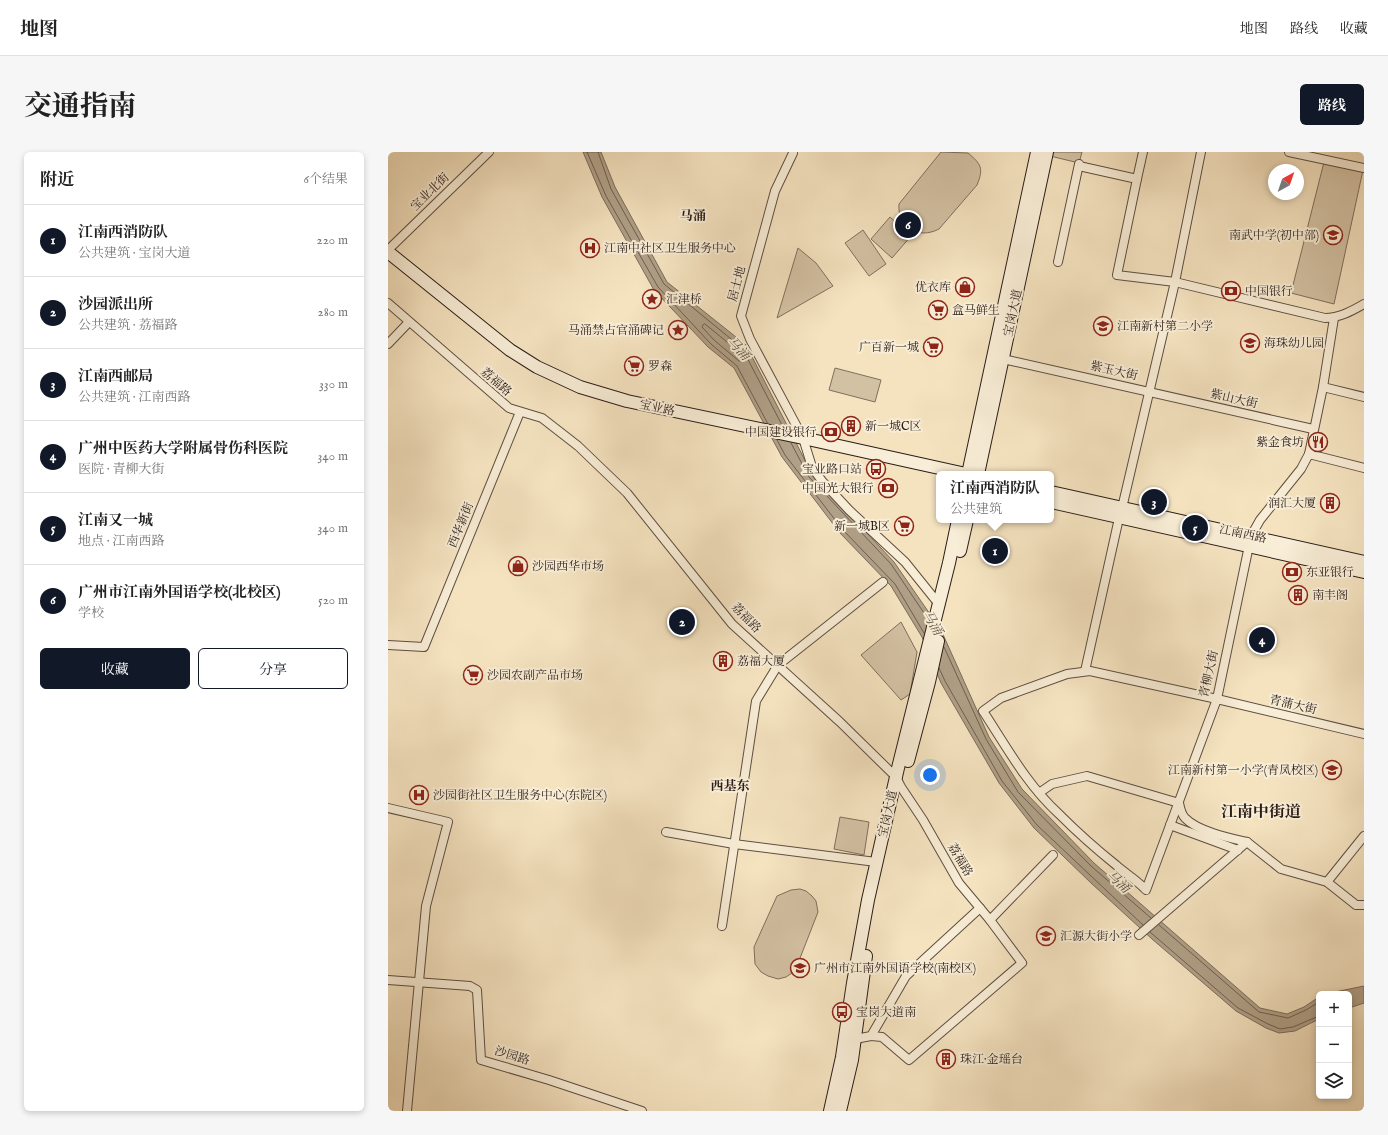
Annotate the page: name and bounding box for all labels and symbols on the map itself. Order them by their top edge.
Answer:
north arrow [1268,164,1304,200]
street label: 宝业北街 [408,169,453,214]
district label: 马涌 [680,208,706,225]
pin: 6 [895,210,921,240]
school or university icon: 南武中学(初中部) [1322,224,1344,246]
place label: 南武中学(初中部) [1229,228,1319,243]
hospital icon: 江南中社区卫生服务中心 [579,237,601,259]
place label: 江南中社区卫生服务中心 [604,241,736,256]
street label: 居士地 [725,265,749,303]
shop icon: 优衣库 [954,276,976,298]
place label: 优衣库 [915,280,951,295]
bank icon: 中国银行 [1220,280,1242,302]
place label: 中国银行 [1245,284,1293,299]
place icon: 汇津桥 [641,288,663,310]
street label: 宝岗大道 [1001,288,1025,338]
place label: 汇津桥 [666,292,702,307]
supermarket icon: 盒马鲜生 [927,299,949,321]
place label: 盒马鲜生 [952,303,1000,318]
school or university icon: 江南新村第二小学 [1092,315,1114,337]
place icon: 马涌禁占官涌碑记 [667,319,689,341]
place label: 江南新村第二小学 [1117,319,1213,334]
place label: 马涌禁占官涌碑记 [568,323,664,338]
school or university icon: 海珠幼儿园 [1239,332,1261,354]
water label: 马涌 [723,334,754,366]
supermarket icon: 广百新一城 [922,336,944,358]
place label: 海珠幼儿园 [1264,336,1324,351]
place label: 广百新一城 [859,340,919,355]
supermarket icon: 罗森 [623,355,645,377]
street label: 紫玉大街 [1089,358,1140,384]
place label: 罗森 [648,359,672,374]
street label: 荔福路 [477,365,515,399]
street label: 紫山大街 [1209,386,1260,412]
street label: 宝业路 [638,397,676,419]
building icon: 新一城C区 [840,415,862,437]
place label: 新一城C区 [865,419,922,434]
bank icon: 中国建设银行 [820,421,842,443]
place label: 中国建设银行 [745,425,817,440]
restaurant icon: 紫金食坊 [1307,431,1329,453]
place label: 紫金食坊 [1256,435,1304,450]
bus stop icon: 宝业路口站 [865,458,887,480]
place label: 宝业路口站 [802,462,862,477]
bank icon: 中国光大银行 [877,477,899,499]
place label: 中国光大银行 [802,481,874,496]
pin: 3 [1141,487,1167,517]
building icon: 润汇大厦 [1319,492,1341,514]
place label: 润汇大厦 [1268,496,1316,511]
street label: 西华新街 [445,499,477,550]
pin: 5 [1182,513,1208,543]
supermarket icon: 新一城B区 [893,515,915,537]
place label: 新一城B区 [834,519,890,534]
street label: 江南西路 [1218,522,1268,546]
pin: 1 [982,536,1008,566]
shop icon: 沙园西华市场 [507,555,529,577]
place label: 沙园西华市场 [532,559,604,574]
bank icon: 东亚银行 [1281,561,1303,583]
place label: 东亚银行 [1306,565,1354,580]
building icon: 南丰阁 [1287,584,1309,606]
place label: 南丰阁 [1312,588,1348,603]
street label: 荔福路 [728,600,764,636]
pin: 2 [669,607,695,637]
water label: 马涌 [918,607,947,640]
pin: 4 [1249,625,1275,655]
street label: 青柳大街 [1196,648,1222,699]
building icon: 荔福大厦 [712,650,734,672]
place label: 荔福大厦 [737,654,785,669]
supermarket icon: 沙园农副产品市场 [462,664,484,686]
place label: 沙园农副产品市场 [487,668,583,683]
street label: 青蒲大街 [1268,692,1319,718]
school or university icon: 江南新村第一小学(青凤校区) [1321,759,1343,781]
place label: 江南新村第一小学(青凤校区) [1168,763,1318,778]
your location [920,765,940,785]
district label: 西基东 [710,778,750,795]
hospital icon: 沙园街社区卫生服务中心(东院区) [408,784,430,806]
place label: 沙园街社区卫生服务中心(东院区) [433,788,607,803]
street label: 宝岗大道 [875,789,901,839]
district label: 江南中街道 [1221,803,1301,823]
street label: 荔福路 [944,841,976,879]
water label: 马涌 [1103,867,1135,898]
school or university icon: 汇源大街小学 [1035,925,1057,947]
place label: 汇源大街小学 [1060,929,1132,944]
school or university icon: 广州市江南外国语学校(南校区) [789,957,811,979]
place label: 广州市江南外国语学校(南校区) [814,961,976,976]
bus stop icon: 宝岗大道南 [831,1001,853,1023]
place label: 宝岗大道南 [856,1005,916,1020]
street label: 沙园路 [493,1044,531,1068]
building icon: 珠江·金瑶台 [935,1048,957,1070]
place label: 珠江·金瑶台 [960,1052,1023,1067]

